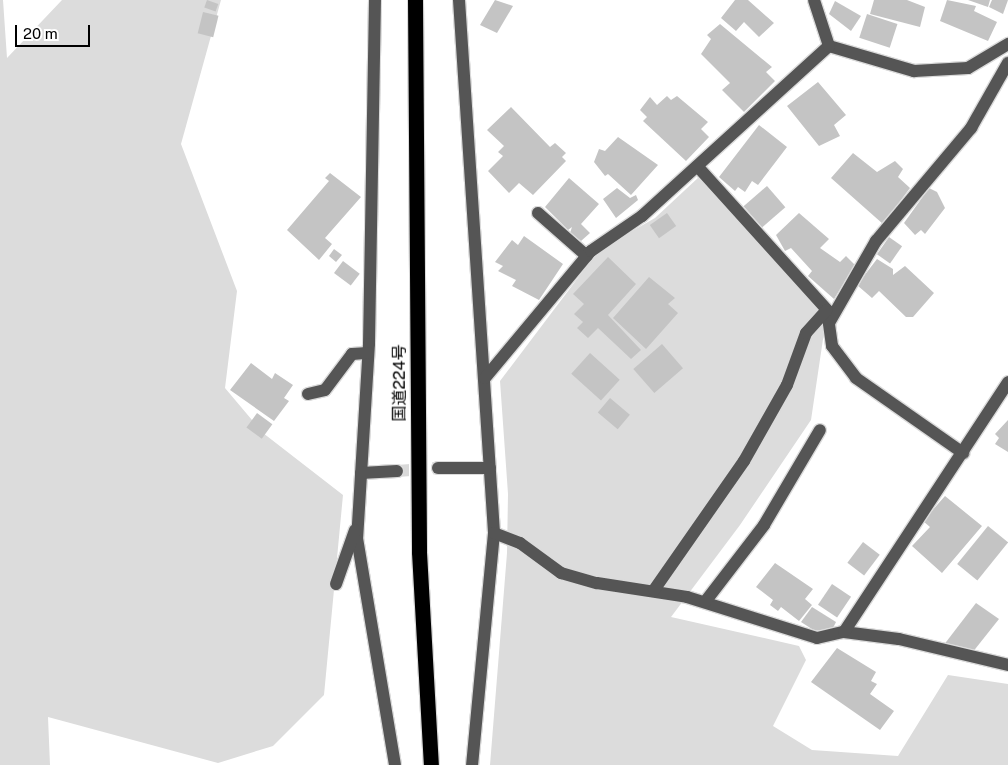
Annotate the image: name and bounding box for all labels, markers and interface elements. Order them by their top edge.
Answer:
scale bar [18,15,92,47]
text: 20 m [23,25,58,42]
street label: 国道224号 [390,344,410,422]

